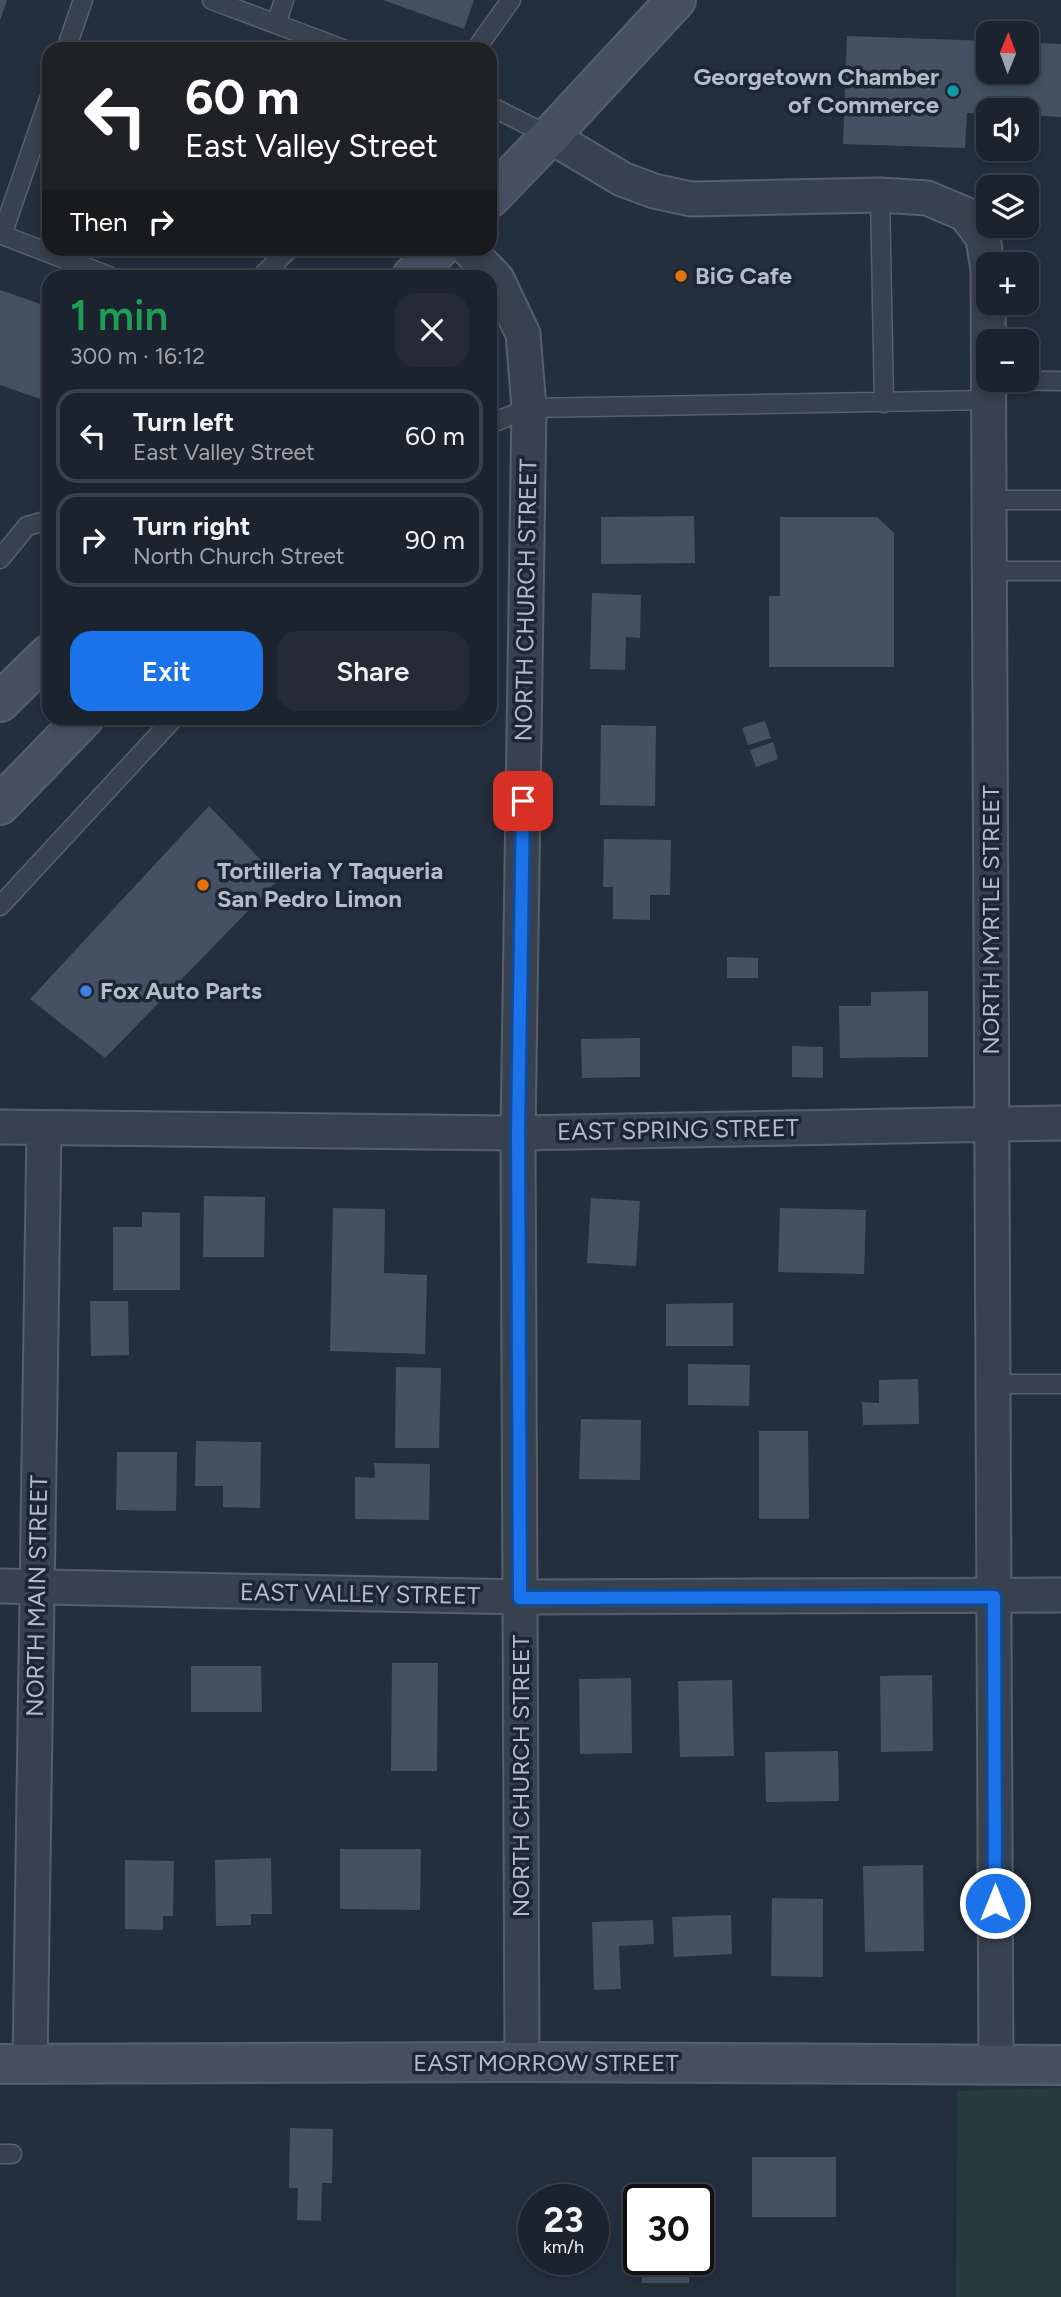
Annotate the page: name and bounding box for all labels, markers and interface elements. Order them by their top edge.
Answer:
north arrow [976,21,1040,84]
map controls [976,21,1039,392]
place label: Georgetown Chamber of Commerce [693,62,939,119]
text: 60 m [185,67,300,126]
icon: left [70,70,161,161]
marker: Georgetown Chamber of Commerce [945,83,961,99]
button: sound [976,98,1039,161]
text: East Valley Street [185,127,438,165]
button: layers [976,175,1039,238]
icon: right [142,203,180,241]
text: Then [70,206,128,238]
button: + [976,252,1039,315]
place label: BiG Cafe [695,261,792,290]
marker: BiG Cafe [673,268,689,284]
text: 1 min [70,290,168,341]
button: close [395,293,469,367]
button: − [976,329,1039,392]
text: 300 m · 16:12 [70,342,205,370]
text: Turn left [133,406,234,438]
icon: left [74,417,112,455]
text: 60 m [405,420,465,452]
text: East Valley Street [133,438,315,466]
street label: NORTH CHURCH STREET [509,458,542,742]
text: Turn right [133,510,250,542]
icon: right [74,521,112,559]
text: 90 m [405,524,465,556]
text: North Church Street [133,542,345,570]
button: Exit [70,631,263,711]
button: Share [277,631,469,711]
pin [493,771,553,831]
icon: arrive [504,782,542,820]
street label: NORTH MYRTLE STREET [976,785,1005,1055]
place label: Tortilleria Y Taqueria San Pedro Limon [217,856,443,913]
marker: Tortilleria Y Taqueria San Pedro Limon [195,877,211,893]
place label: Fox Auto Parts [100,976,262,1005]
marker: Fox Auto Parts [78,983,94,999]
street label: EAST SPRING STREET [557,1113,799,1146]
street label: NORTH MAIN STREET [20,1475,53,1717]
street label: EAST VALLEY STREET [240,1577,480,1610]
street label: NORTH CHURCH STREET [506,1635,535,1917]
position arrow [958,1866,1032,1940]
street label: EAST MORROW STREET [413,2048,679,2077]
speed limit sign: 30 [623,2184,714,2275]
text: 23 [544,2199,583,2241]
text: km/h [543,2236,584,2258]

